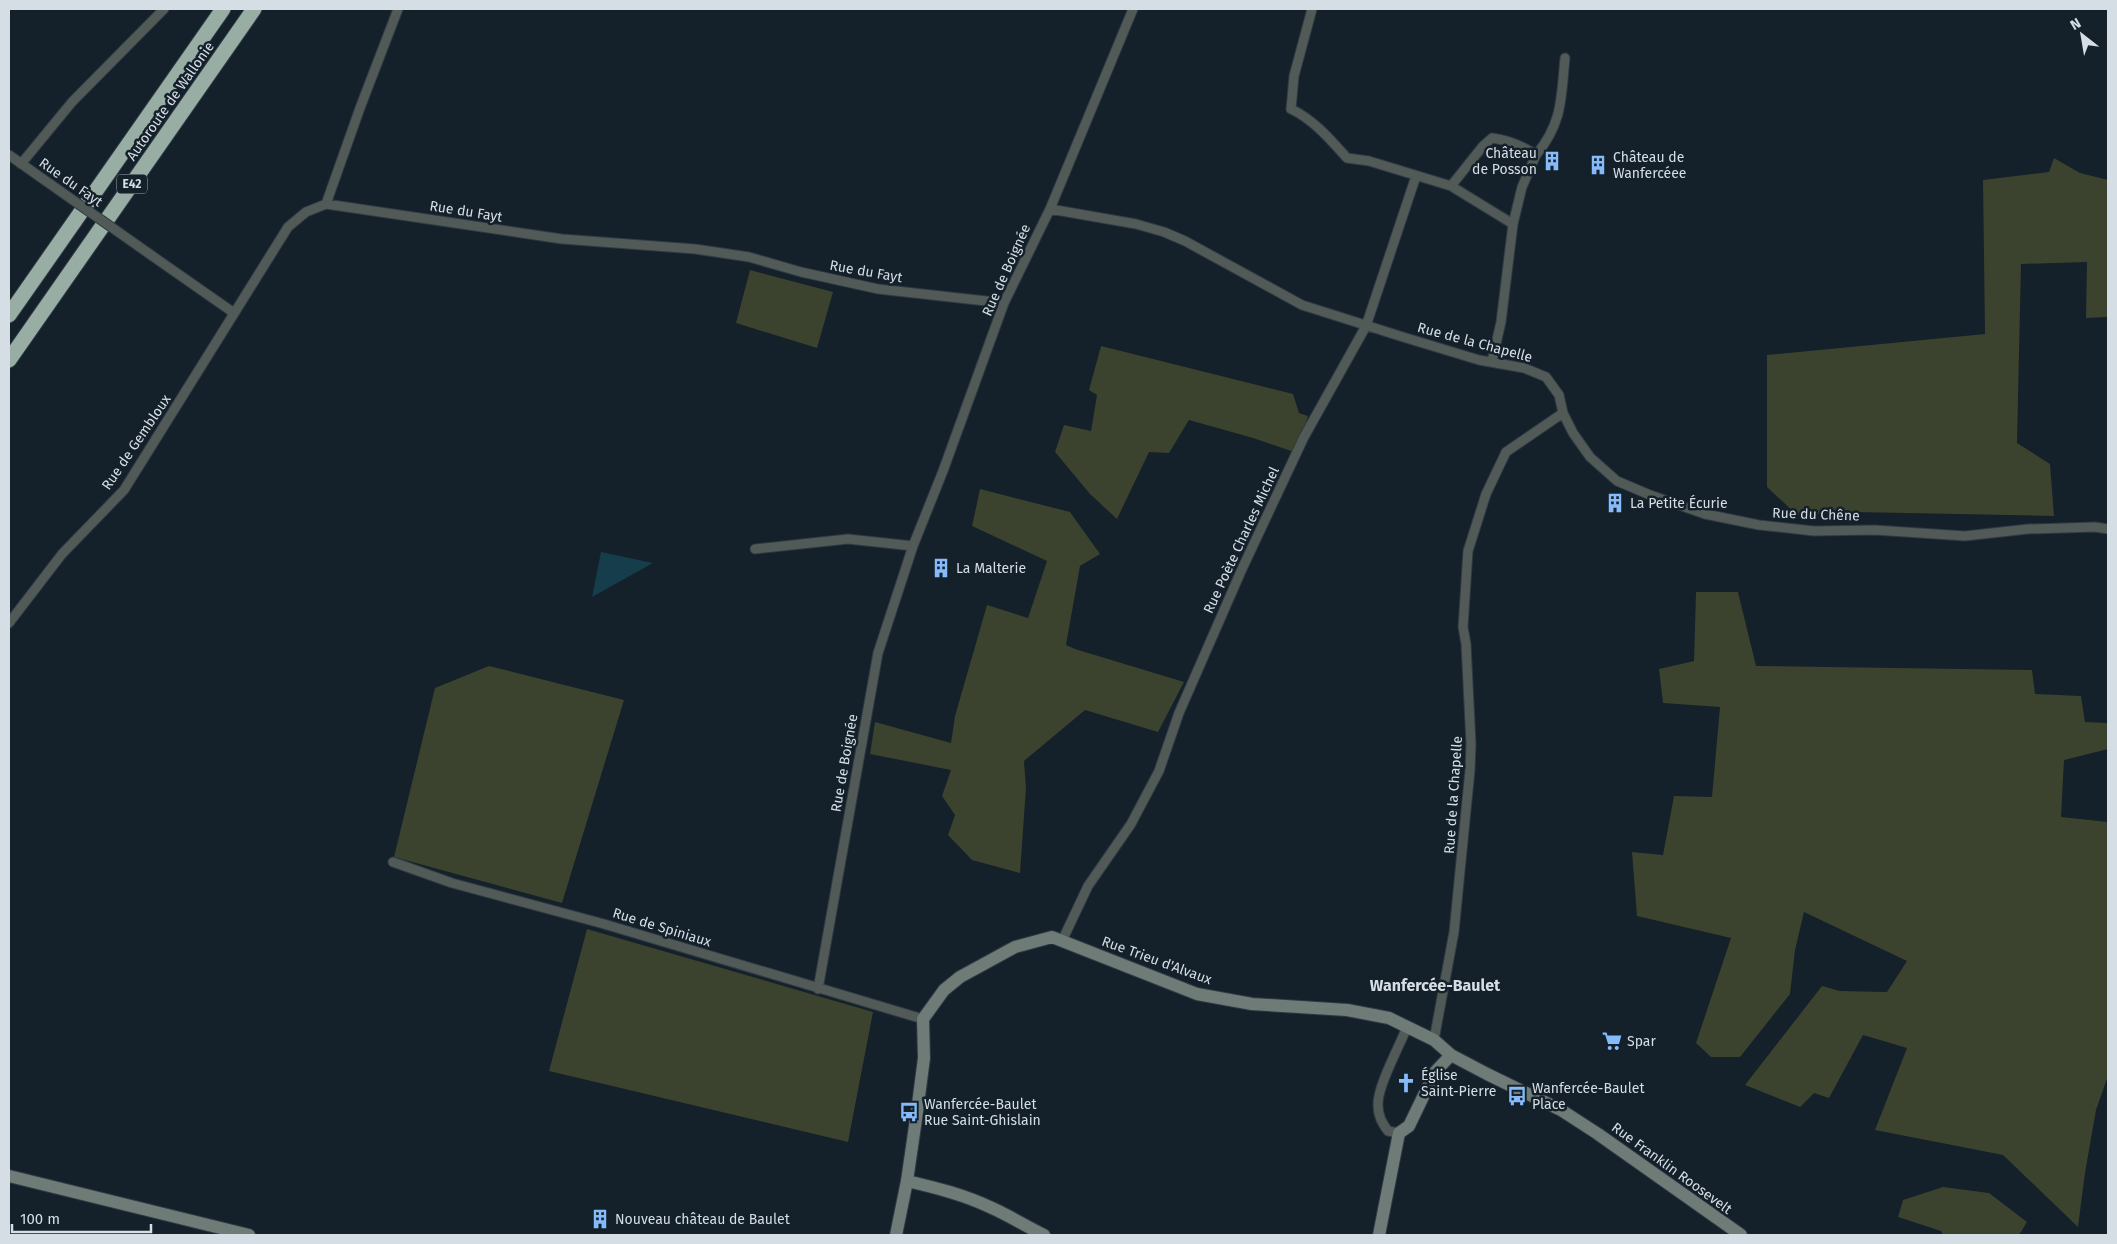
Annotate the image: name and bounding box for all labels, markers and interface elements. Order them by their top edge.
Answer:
north arrow [2057,10,2107,60]
text: N [2067,15,2084,34]
street label: Autoroute de Wallonie [123,39,218,164]
place label: Château de Posson [1472,145,1537,178]
place label: Château de Wanfercéee [1613,149,1686,182]
building icon: Château de Posson [1541,150,1563,172]
street label: Rue du Fayt [36,154,106,211]
building icon: Château de Wanfercéee [1587,154,1609,176]
road number: E42 [117,174,147,193]
street label: Rue du Fayt [428,197,505,226]
street label: Rue de Boignée [979,221,1034,319]
street label: Rue du Fayt [828,257,905,286]
street label: Rue de la Chapelle [1416,319,1534,366]
street label: Rue de Gembloux [98,391,175,493]
street label: Rue Poète Charles Michel [1200,464,1283,616]
building icon: La Petite Écurie [1604,492,1626,514]
place label: La Petite Écurie [1630,494,1728,512]
street label: Rue du Chêne [1772,504,1860,525]
building icon: La Malterie [930,557,952,579]
place label: La Malterie [956,560,1026,577]
street label: Rue de Boignée [828,713,861,813]
street label: Rue de la Chapelle [1441,735,1466,855]
street label: Rue de Spiniaux [610,904,713,951]
street label: Rue Trieu d'Alvaux [1099,933,1214,988]
district label: Wanfercée-Baulet [1370,976,1501,995]
supermarket icon: Spar [1601,1030,1623,1052]
place label: Spar [1627,1033,1656,1050]
place label: Église Saint-Pierre [1421,1066,1496,1100]
church icon: Église Saint-Pierre [1395,1072,1417,1094]
place label: Wanfercée-Baulet Place [1532,1080,1645,1113]
bus stop icon: Wanfercée-Baulet Place [1506,1085,1528,1107]
place label: Wanfercée-Baulet Rue Saint-Ghislain [924,1096,1041,1129]
bus stop icon: Wanfercée-Baulet Rue Saint-Ghislain [898,1101,920,1123]
street label: Rue Franklin Roosevelt [1608,1119,1736,1218]
scale bar [12,1202,151,1234]
building icon: Nouveau château de Baulet [589,1208,611,1230]
text: 100 m [20,1210,60,1228]
place label: Nouveau château de Baulet [615,1211,791,1228]

